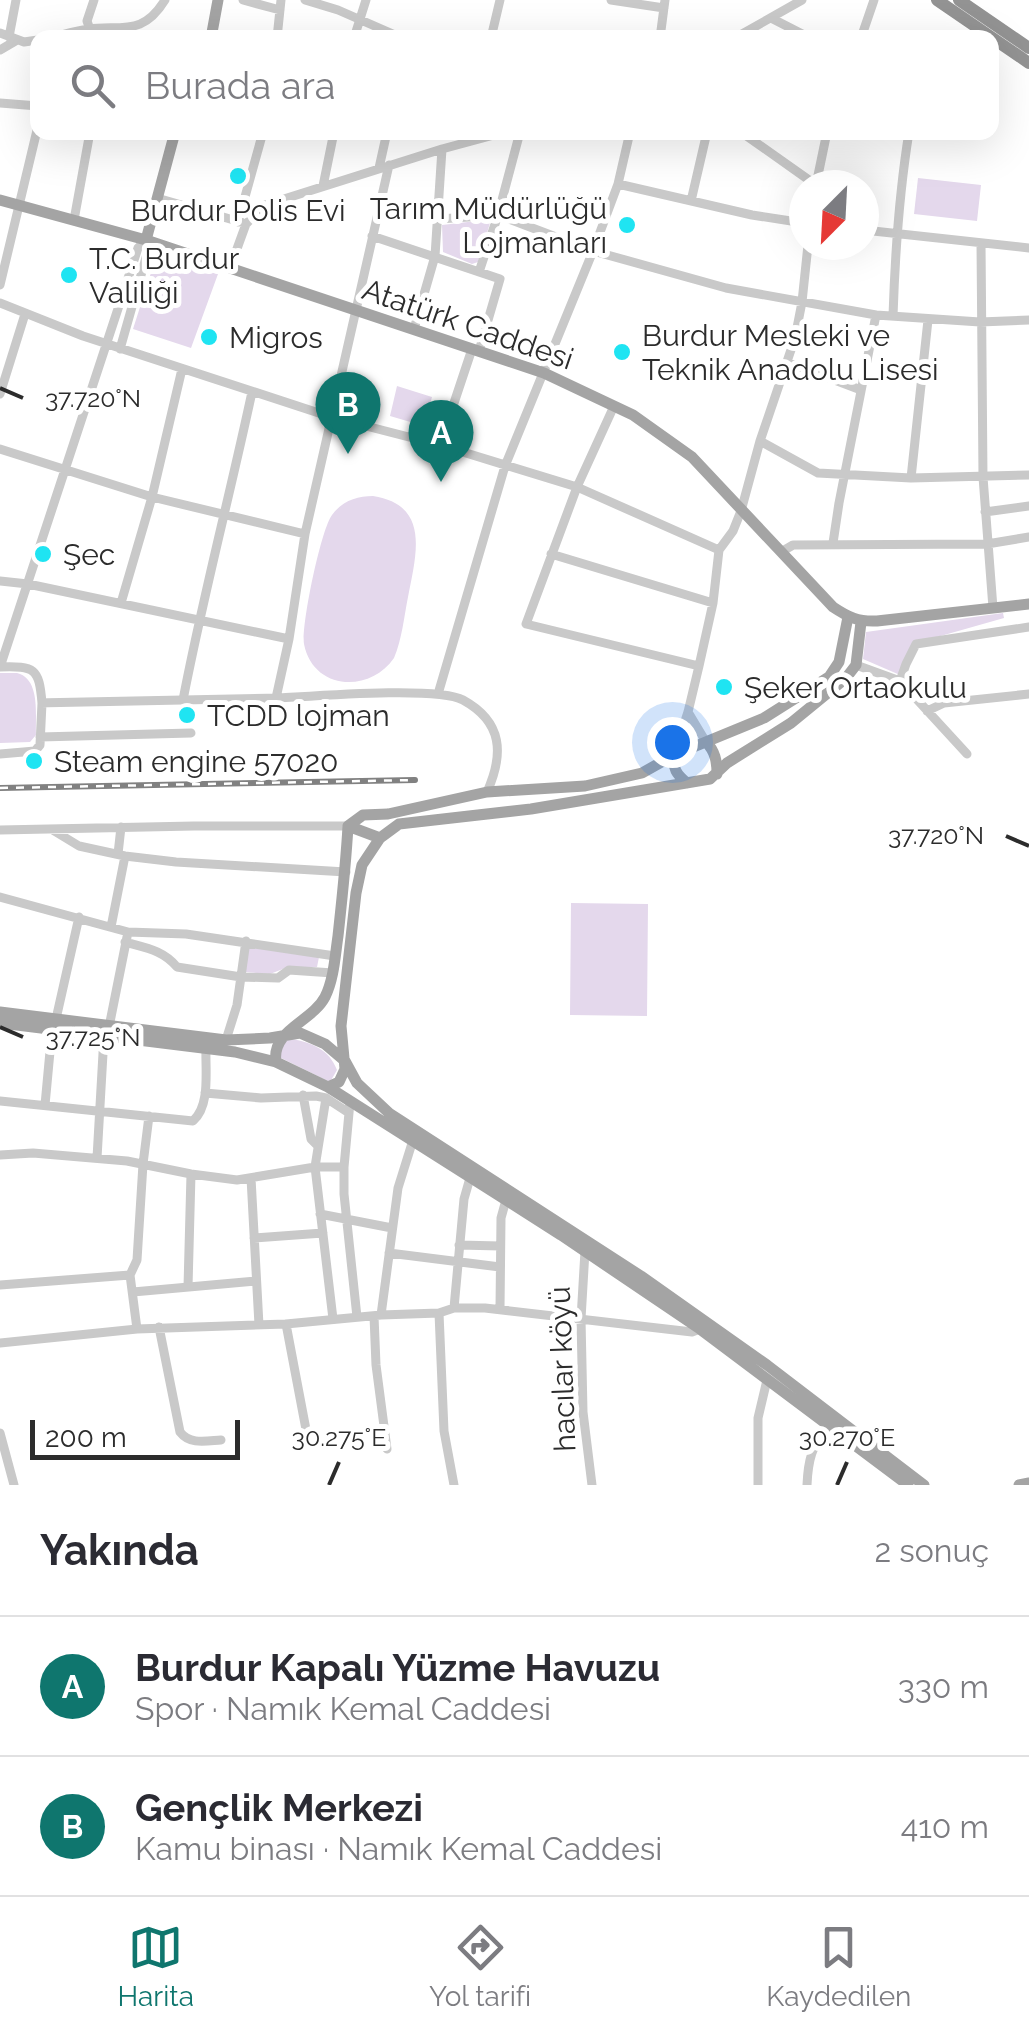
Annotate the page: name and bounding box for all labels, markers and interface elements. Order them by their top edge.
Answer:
search box [30,30,999,140]
icon: search [65,58,120,113]
text: Burada ara [145,63,336,108]
marker: Burdur Polis Evi [227,165,249,187]
north arrow [789,170,879,260]
place label: Tarım Müdürlüğü Lojmanları [370,191,607,260]
place label: Burdur Polis Evi [130,193,346,228]
marker: Tarım Müdürlüğü Lojmanları [616,214,638,236]
place label: T.C. Burdur Valiliği [89,241,240,310]
marker: T.C. Burdur Valiliği [58,264,80,286]
street label: Atatürk Caddesi [358,272,578,376]
place label: Burdur Mesleki ve Teknik Anadolu Lisesi [642,318,939,387]
place label: Migros [229,320,323,355]
marker: Migros [198,326,220,348]
marker: Burdur Mesleki ve Teknik Anadolu Lisesi [611,341,633,363]
pin: B [316,372,380,454]
text: 37.720°N [45,383,141,413]
pin: A [408,400,474,482]
place label: Şec [63,537,115,572]
marker: Şec [32,543,54,565]
place label: Şeker Ortaokulu [744,670,967,705]
marker: Şeker Ortaokulu [713,676,735,698]
place label: TCDD lojman [207,698,390,733]
marker: TCDD lojman [176,704,198,726]
your location [647,717,698,768]
place label: Steam engine 57020 [54,744,338,779]
marker: Steam engine 57020 [23,750,45,772]
text: 37.720°N [888,820,984,850]
text: 37.725°N [45,1022,141,1052]
street label: hacılar köyü [542,1286,582,1452]
scale bar [30,1415,240,1460]
text: 200 m [45,1421,127,1454]
text: 30.275°E [292,1422,386,1452]
text: 30.270°E [799,1422,895,1452]
text: Yakında [40,1526,199,1575]
text: 2 sonuç [874,1532,989,1569]
text: Burdur Kapalı Yüzme Havuzu [135,1645,660,1690]
text: A [62,1668,83,1705]
text: 330 m [898,1668,989,1705]
text: Spor · Namık Kemal Caddesi [135,1690,551,1727]
text: Gençlik Merkezi [135,1785,423,1830]
text: B [62,1808,83,1845]
text: 410 m [901,1808,989,1845]
text: Kamu binası · Namık Kemal Caddesi [135,1830,662,1867]
tab: Harita [118,1920,194,2013]
tab: Yol tarifi [429,1920,531,2013]
tab: Kaydedilen [766,1920,911,2013]

